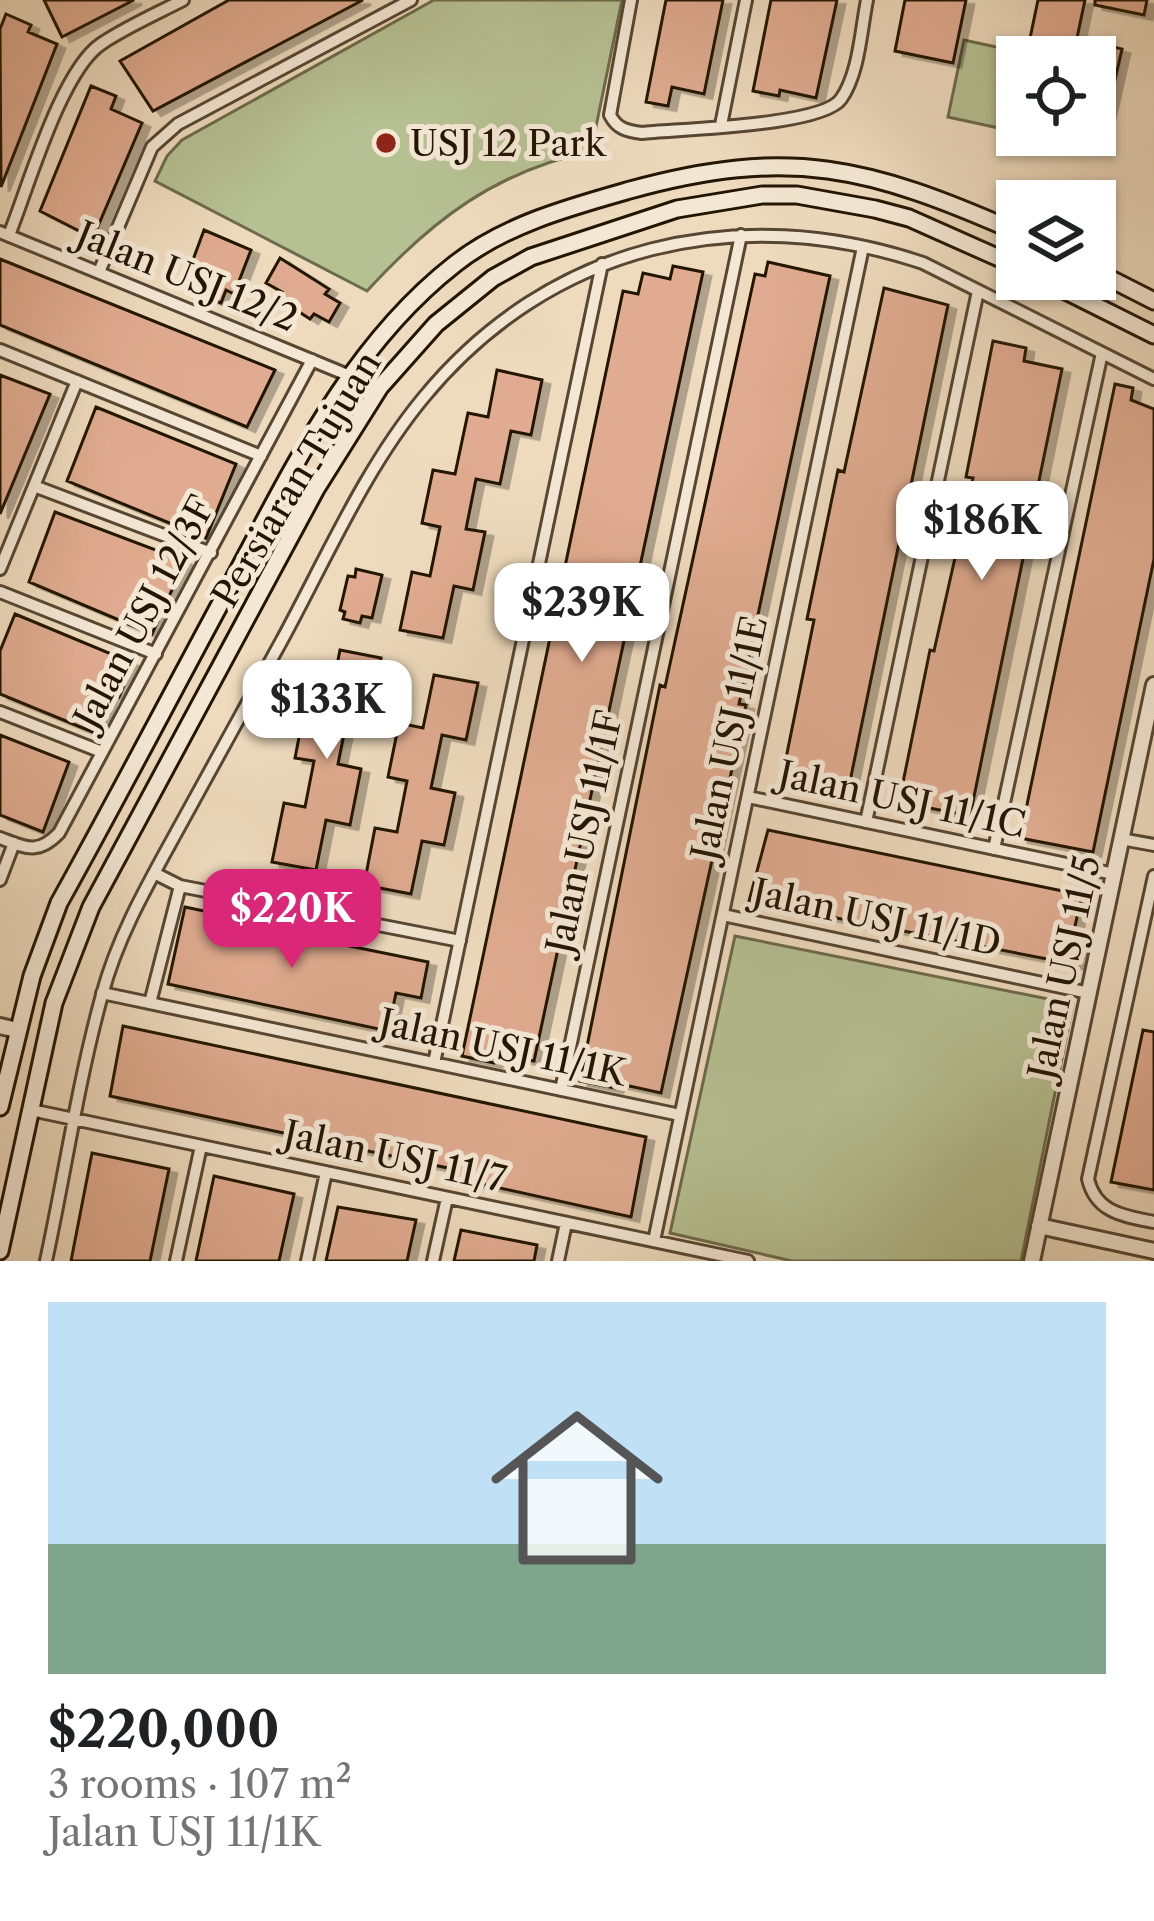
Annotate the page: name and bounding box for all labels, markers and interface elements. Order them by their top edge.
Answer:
map controls [996,36,1116,300]
button: locate [996,36,1116,156]
place label: USJ 12 Park [410,121,608,165]
marker: USJ 12 Park [373,130,399,156]
button: layers [996,180,1116,300]
street label: Jalan USJ 12/2 [65,210,304,340]
street label: Persiaran Tujuan [202,343,390,615]
pin: $186K [898,481,1066,583]
street label: Jalan USJ 12/3F [62,488,224,740]
text: $186K [923,496,1041,544]
pin: $239K [498,563,666,665]
text: $239K [521,578,643,626]
street label: Jalan USJ 11/1E [681,612,776,869]
pin: $133K [243,660,411,762]
text: $133K [270,675,384,723]
street label: Jalan USJ 11/1F [536,707,631,962]
street label: Jalan USJ 11/1C [770,750,1029,847]
street label: Jalan USJ 11/5 [1018,851,1109,1088]
street label: Jalan USJ 11/1D [744,868,1005,965]
pin: $220K [208,869,376,971]
text: $220K [230,884,354,932]
street label: Jalan USJ 11/1K [371,998,631,1095]
street label: Jalan USJ 11/7 [275,1110,510,1201]
icon: home [469,1380,685,1596]
text: $220,000 [48,1698,279,1760]
text: 3 rooms · 107 m² [48,1760,352,1808]
text: Jalan USJ 11/1K [48,1808,320,1856]

